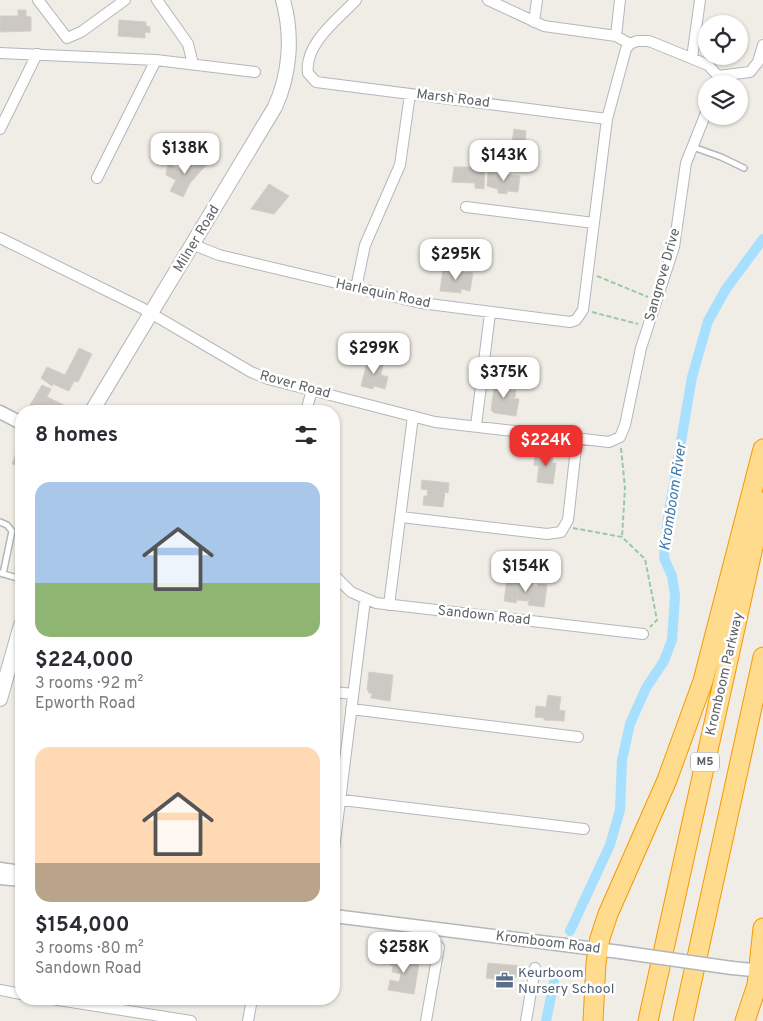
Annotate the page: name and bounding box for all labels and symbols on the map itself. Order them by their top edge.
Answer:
street label: Marsh Road [415,86,491,112]
pin: $138K [150,132,220,175]
pin: $143K [469,140,539,182]
street label: Milner Road [170,202,224,276]
street label: Sangrove Drive [642,227,684,323]
pin: $295K [421,238,491,281]
street label: Harlequin Road [334,276,432,312]
pin: $299K [339,332,409,375]
pin: $375K [469,356,539,399]
street label: Rover Road [258,367,332,403]
pin: $224K [511,424,581,467]
water label: Kromboom River [656,441,692,552]
pin: $154K [491,550,561,593]
street label: Sandown Road [437,603,531,629]
street label: Kromboom Parkway [703,611,747,737]
road number: M5 [691,752,719,772]
street label: Kromboom Road [495,928,601,958]
pin: $258K [369,932,439,974]
place label: Keurboom Nursery School [518,965,614,998]
office icon: Keurboom Nursery School [494,971,514,991]

